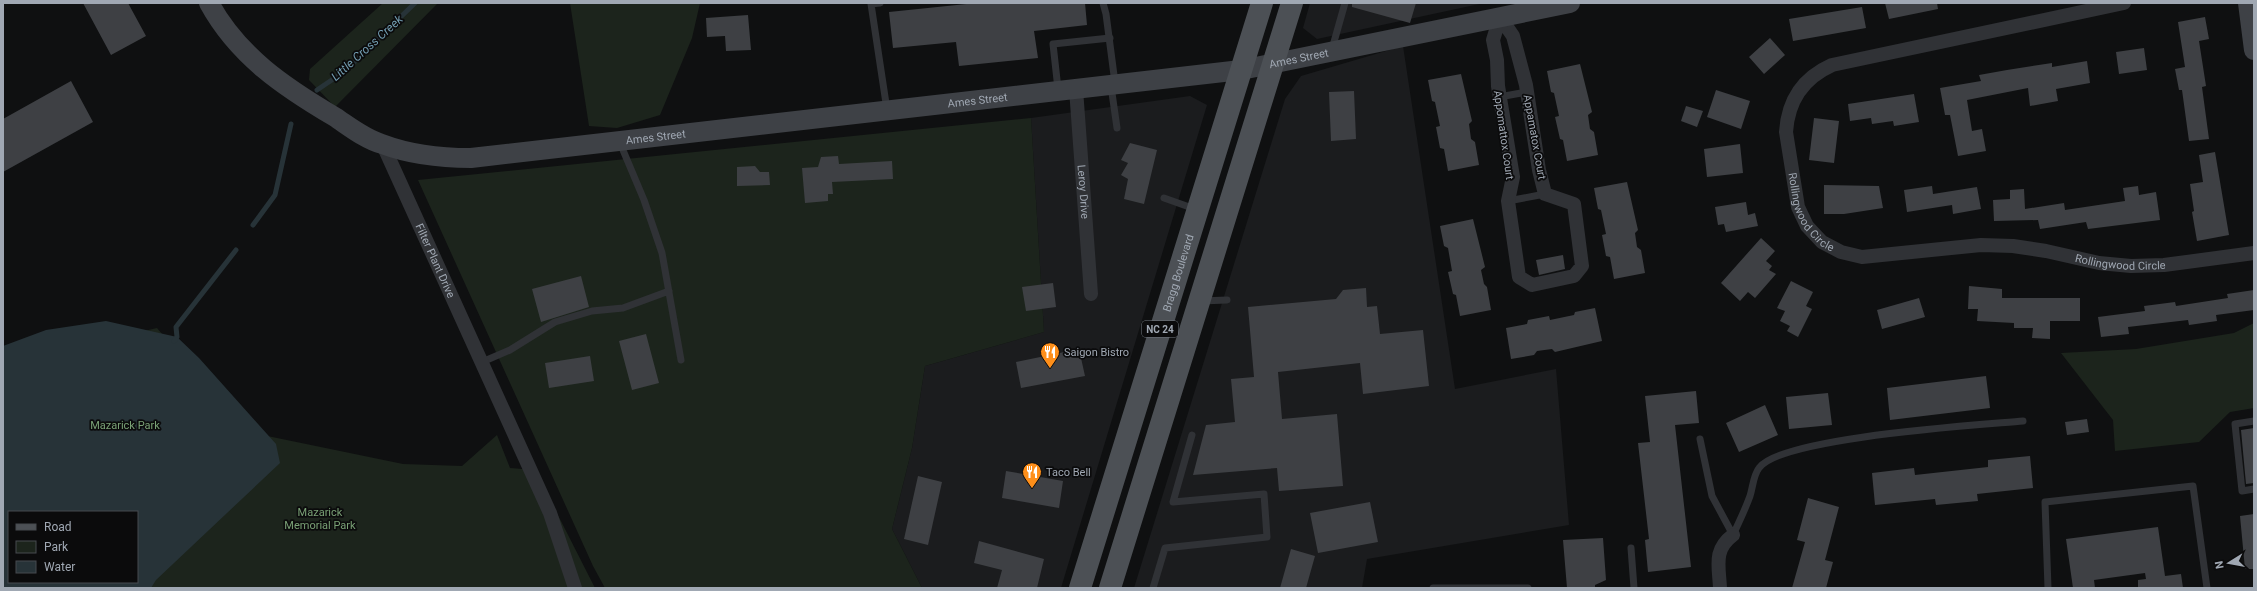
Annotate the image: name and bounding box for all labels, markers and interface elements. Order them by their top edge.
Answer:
water label: Little Cross Creek [328,12,406,84]
street label: Ames Street [1268,46,1330,71]
street label: Appomattox Court [1491,90,1516,181]
street label: Ames Street [947,91,1009,110]
street label: Appamatox Court [1521,94,1548,181]
street label: Ames Street [625,127,687,147]
street label: Leroy Drive [1075,164,1091,219]
street label: Rollingwood Circle [1786,172,1837,254]
street label: Filter Plant Drive [413,222,458,300]
street label: Bragg Boulevard [1160,233,1197,313]
street label: Rollingwood Circle [2074,252,2166,273]
road number: NC 24 [1142,321,1178,337]
restaurant icon: Saigon Bistro [1039,341,1061,369]
place label: Saigon Bistro [1064,346,1129,359]
park label: Mazarick Park [90,419,160,432]
restaurant icon: Taco Bell [1021,461,1043,489]
place label: Taco Bell [1046,466,1091,479]
park label: Mazarick Memorial Park [284,506,356,532]
legend [8,511,138,583]
text: Road [44,520,72,534]
text: Park [44,540,69,554]
north arrow [2209,543,2249,583]
text: Water [44,560,75,574]
text: N [2213,560,2227,570]

